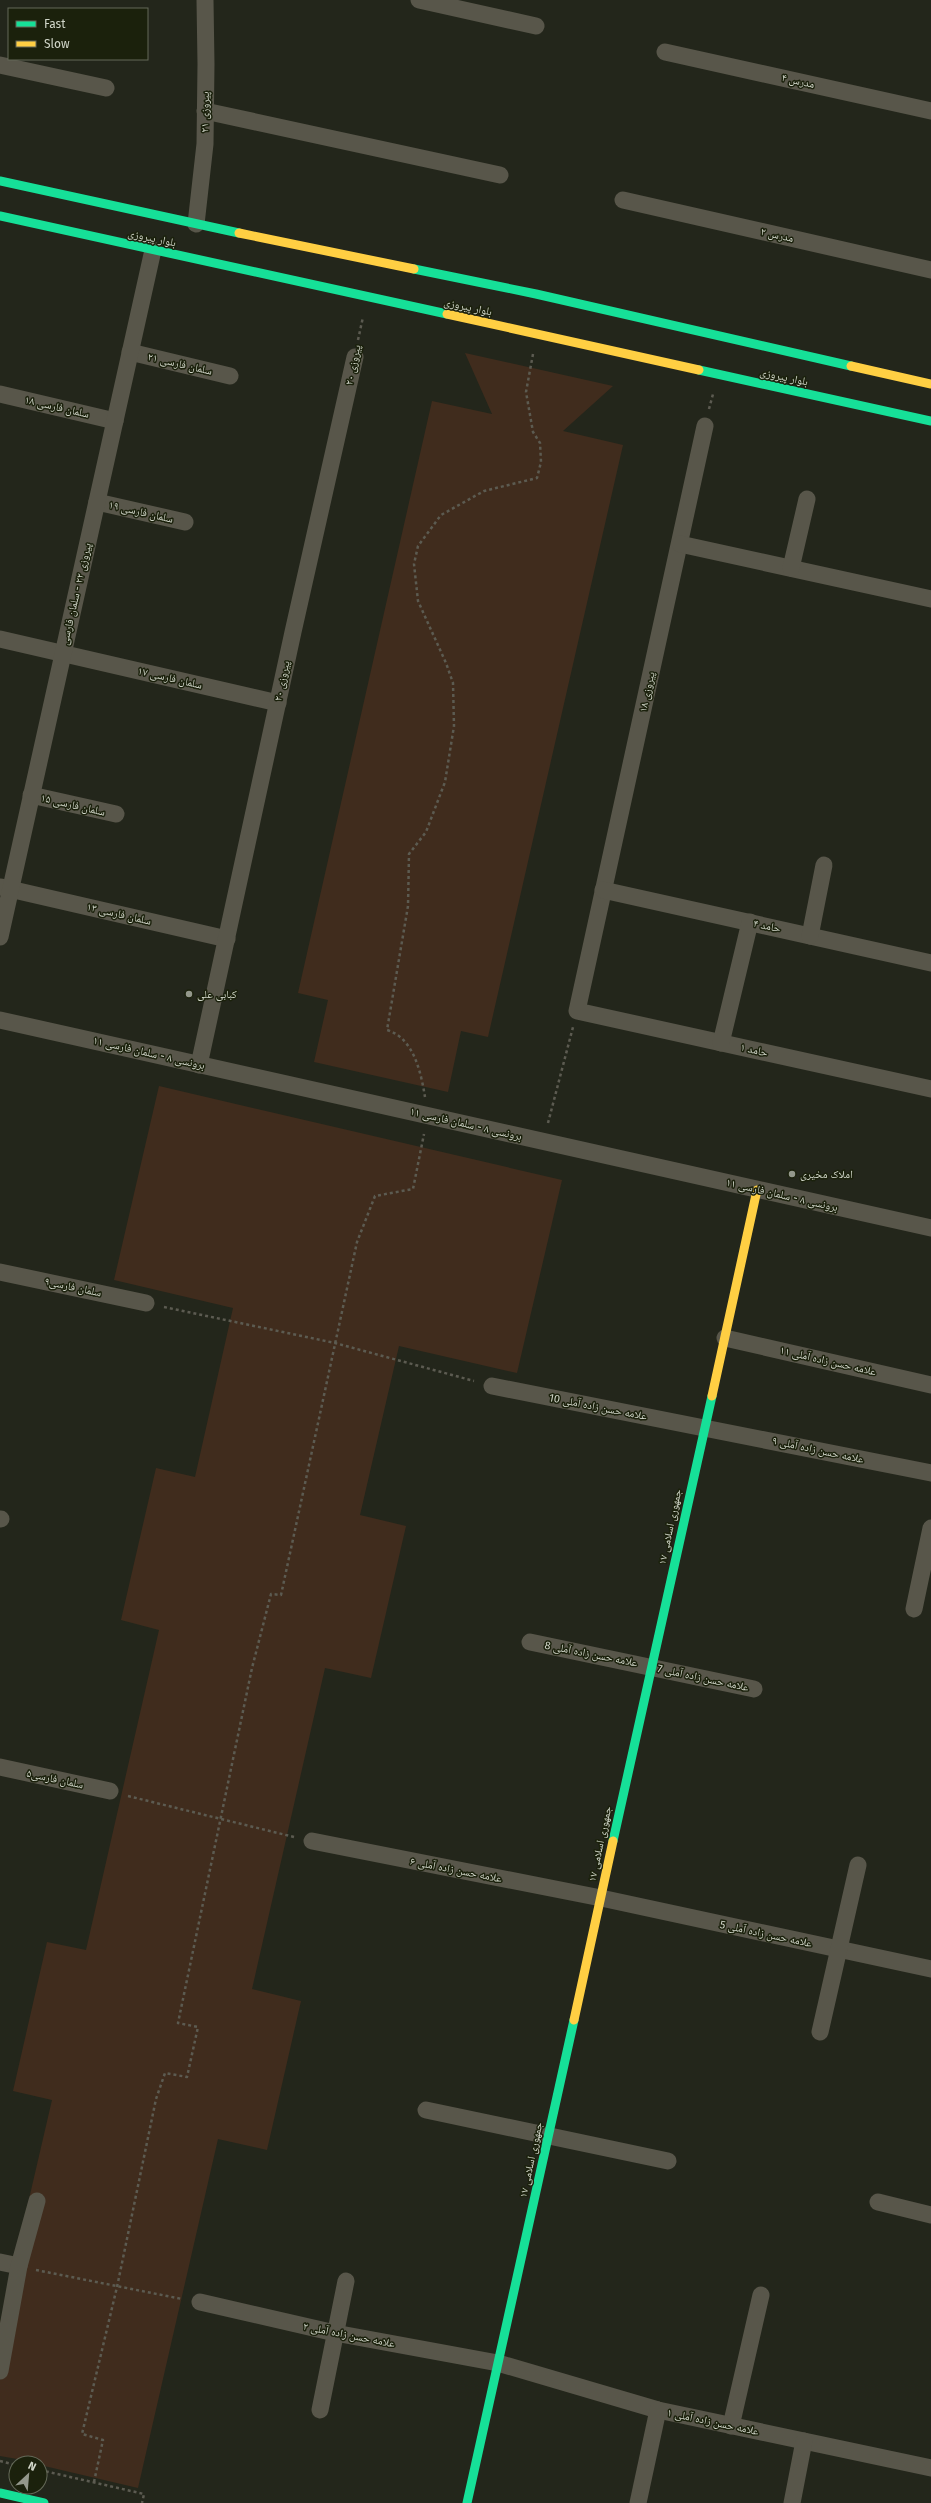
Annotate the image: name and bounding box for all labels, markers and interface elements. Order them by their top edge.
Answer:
legend [8,8,148,60]
text: Fast [44,17,66,31]
text: Slow [44,37,70,51]
street label: مدرس ۴ [780,71,816,91]
street label: پیروزی ۲۱ [198,91,212,133]
street label: مدرس ۲ [759,225,795,245]
street label: بلوار پیروزی [127,227,177,250]
street label: بلوار پیروزی [443,296,493,319]
street label: پیروزی ۲۰ [342,343,364,387]
street label: سلمان فارسی ۲۱ [146,350,214,378]
street label: بلوار پیروزی [759,366,809,389]
street label: سلمان فارسی ۱۸ [23,393,91,421]
street label: سلمان فارسی ۱۹ [107,498,175,526]
street label: پیروزی ۲۲ - سلمان فارسی [58,541,94,646]
street label: پیروزی ۲۰ [271,659,293,703]
street label: سلمان فارسی ۱۷ [136,664,204,692]
street label: پیروزی ۱۸ [636,670,658,714]
street label: سلمان فارسی ۱۵ [39,791,107,819]
street label: سلمان فارسی ۱۳ [85,900,153,928]
street label: حامد ۴ [752,917,782,935]
place label: کبابی علی [197,988,237,1001]
marker: کبابی علی [184,989,194,999]
street label: برونسی ۸ - سلمان فارسی ۱۱ [92,1034,206,1072]
street label: حامد ۱ [739,1041,769,1059]
street label: برونسی ۸ - سلمان فارسی ۱۱ [409,1105,523,1143]
place label: املاک مخیری [800,1168,853,1181]
marker: املاک مخیری [787,1169,797,1179]
street label: برونسی ۸ - سلمان فارسی ۱۱ [725,1176,839,1214]
street label: سلمان فارسی۹ [43,1275,103,1299]
street label: علامه حسن زاده آملی ۱۱ [779,1344,878,1378]
street label: علامه حسن زاده آملی 10 [548,1391,648,1423]
street label: علامه حسن زاده آملی ۹ [771,1434,865,1466]
street label: جمهوری اسلامی ۱۷ [656,1488,684,1566]
street label: علامه حسن زاده آملی 8 [543,1639,639,1669]
street label: علامه حسن زاده آملی 7 [656,1662,750,1694]
street label: سلمان فارسی۵ [25,1767,85,1791]
street label: جمهوری اسلامی ۱۷ [586,1805,614,1883]
street label: علامه حسن زاده آملی ۶ [409,1855,504,1885]
street label: علامه حسن زاده آملی 5 [719,1918,814,1950]
street label: جمهوری اسلامی ۱۷ [517,2121,545,2199]
street label: علامه حسن زاده آملی ۲ [302,2320,397,2350]
street label: علامه حسن زاده آملی ۱ [666,2406,760,2438]
north arrow [8,2455,48,2495]
text: N [26,2459,38,2474]

